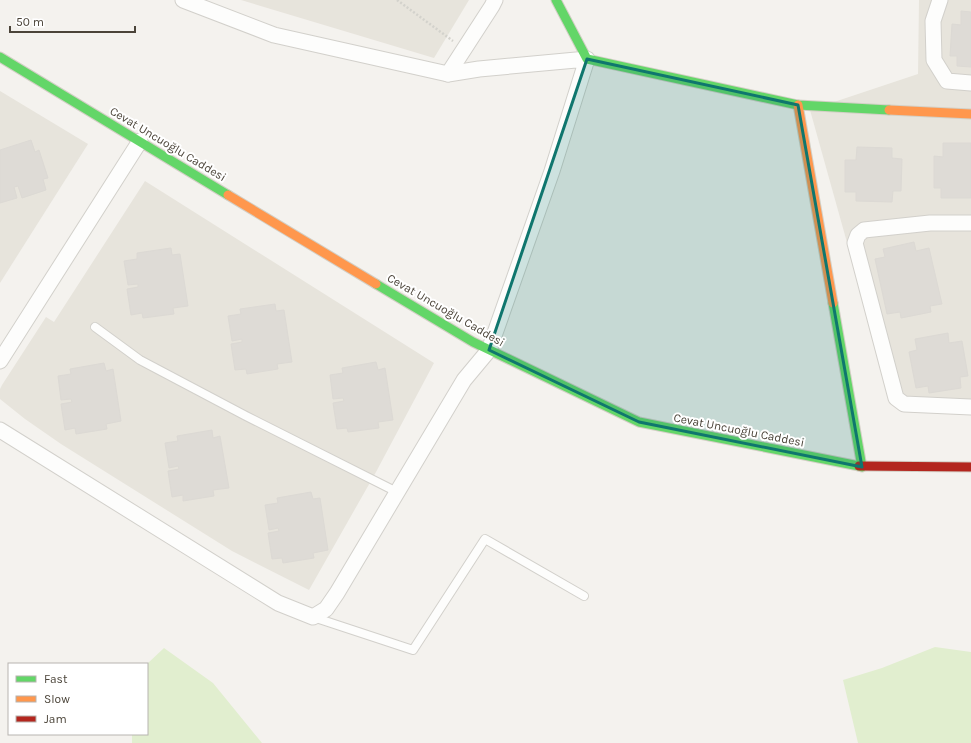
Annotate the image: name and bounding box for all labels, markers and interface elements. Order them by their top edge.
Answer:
scale bar [10,8,135,34]
text: 50 m [16,15,44,29]
street label: Cevat Uncuoğlu Caddesi [107,104,229,184]
street label: Cevat Uncuoğlu Caddesi [385,271,507,349]
street label: Cevat Uncuoğlu Caddesi [672,410,806,450]
legend [8,663,148,735]
text: Fast [44,672,68,686]
text: Slow [44,692,70,706]
text: Jam [44,712,67,726]

